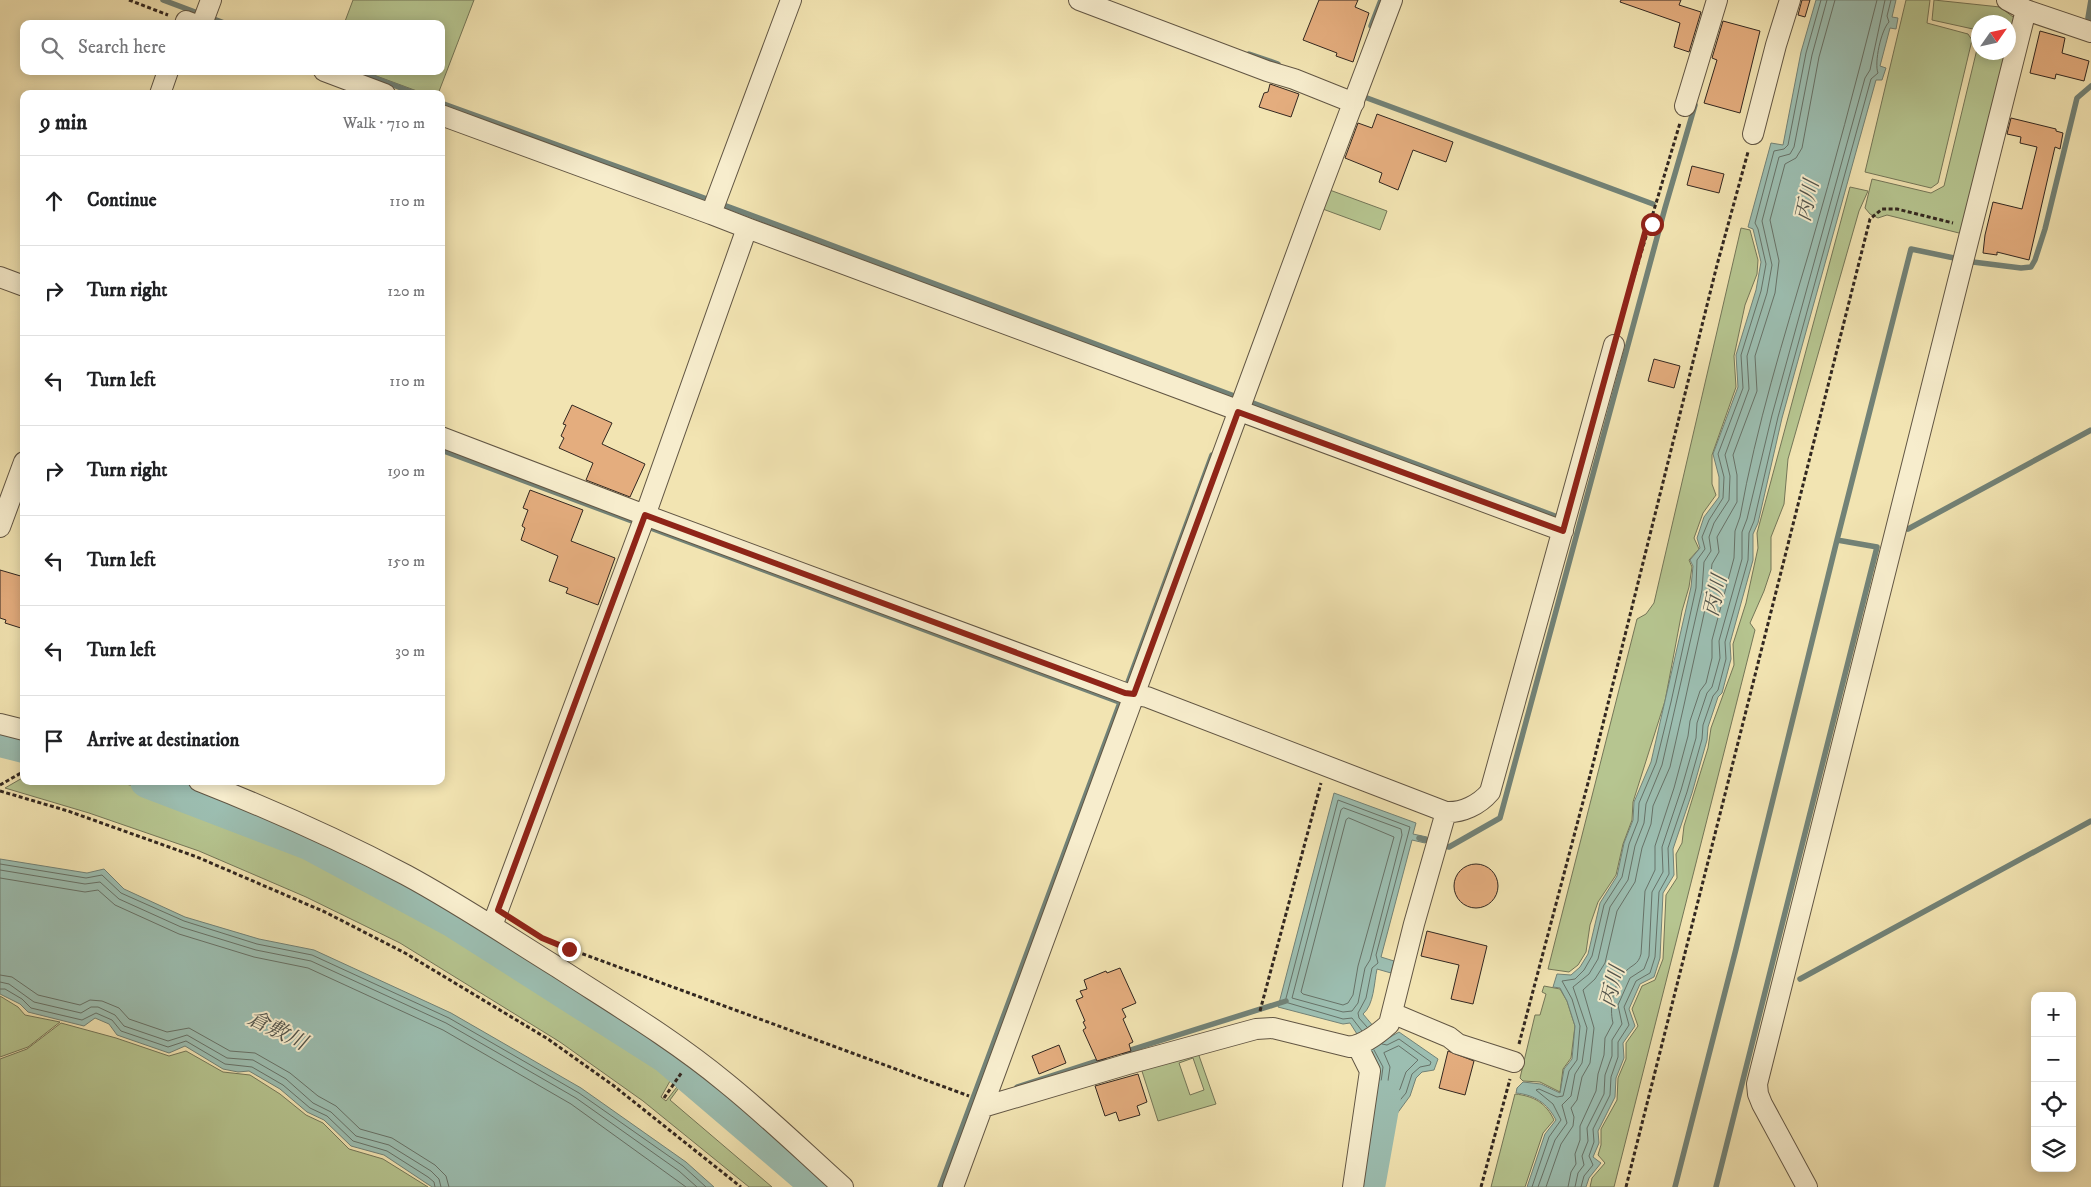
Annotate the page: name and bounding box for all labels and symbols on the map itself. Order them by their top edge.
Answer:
north arrow [1971,15,2016,60]
water label: 丙川 [1791,176,1826,224]
route start [1641,213,1664,236]
water label: 丙川 [1699,571,1734,619]
route end [558,938,581,961]
water label: 丙川 [1595,961,1632,1011]
water label: 倉敷川 [243,1006,313,1057]

